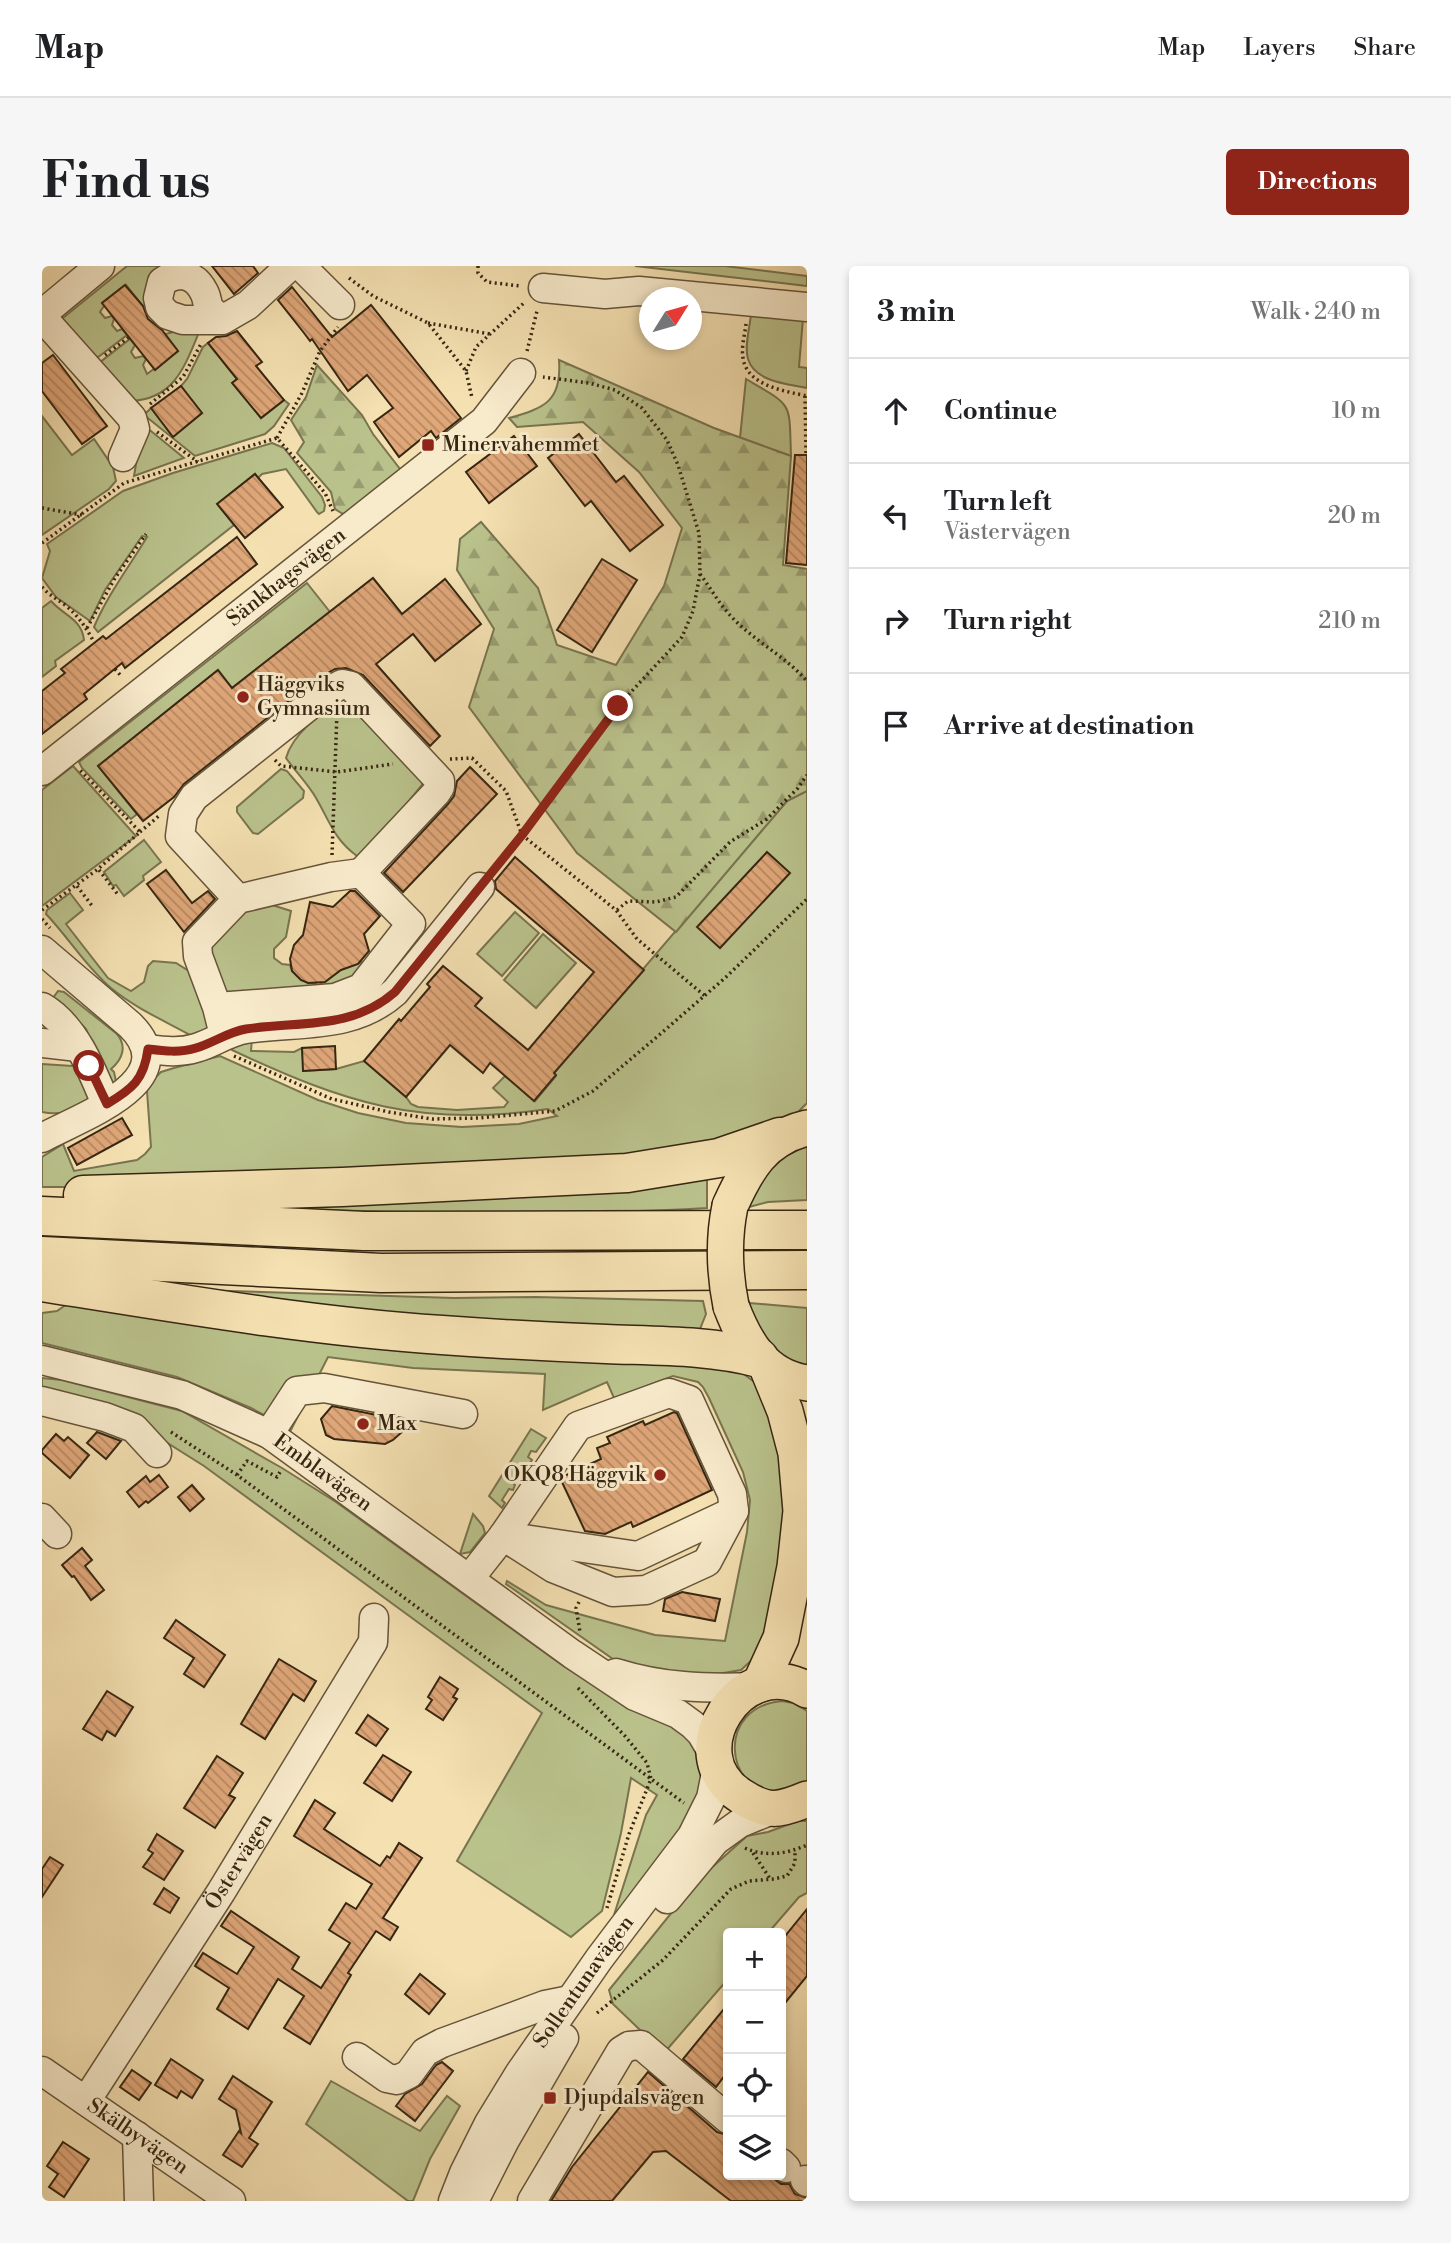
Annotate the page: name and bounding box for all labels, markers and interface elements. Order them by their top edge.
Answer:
text: Map [35,28,104,69]
text: Map [1158,33,1205,63]
text: Layers [1243,33,1315,63]
text: Share [1353,33,1416,63]
button: Directions [1226,149,1409,215]
text: Find us [42,152,211,213]
north arrow [639,287,702,350]
text: 3 min [877,293,955,331]
text: Walk · 240 m [1251,298,1381,326]
icon: ahead [877,392,915,430]
text: Continue [944,395,1057,427]
text: 10 m [1332,397,1381,425]
place label: Minervahemmet [442,432,600,458]
marker: Minervahemmet [420,437,436,453]
text: Turn left [944,486,1052,518]
icon: left [877,497,915,535]
text: 20 m [1328,502,1381,530]
text: Västervägen [944,518,1071,546]
street label: Sänkhagsvägen [222,522,352,632]
icon: right [877,602,915,640]
text: Turn right [944,605,1072,637]
text: 210 m [1318,607,1381,635]
place label: Häggviks Gymnasium [257,672,371,722]
marker: Häggviks Gymnasium [235,689,251,705]
route end [602,690,633,721]
icon: arrive [877,707,915,745]
text: Arrive at destination [944,710,1194,742]
route start [73,1050,104,1081]
place label: Max [377,1411,417,1437]
marker: Max [355,1416,371,1432]
street label: Emblavägen [268,1428,378,1518]
place label: OKQ8 Häggvik [504,1462,647,1488]
marker: OKQ8 Häggvik [652,1467,668,1483]
street label: Östervägen [198,1808,279,1915]
street label: Sollentunavägen [528,1910,640,2053]
map controls [723,1928,786,2180]
button: + [723,1928,786,1991]
button: − [723,1991,786,2054]
button: locate [723,2054,786,2117]
place label: Djupdalsvägen [564,2085,705,2111]
marker: Djupdalsvägen [542,2090,558,2106]
street label: Skälbyvägen [82,2093,194,2181]
button: layers [723,2117,786,2180]

